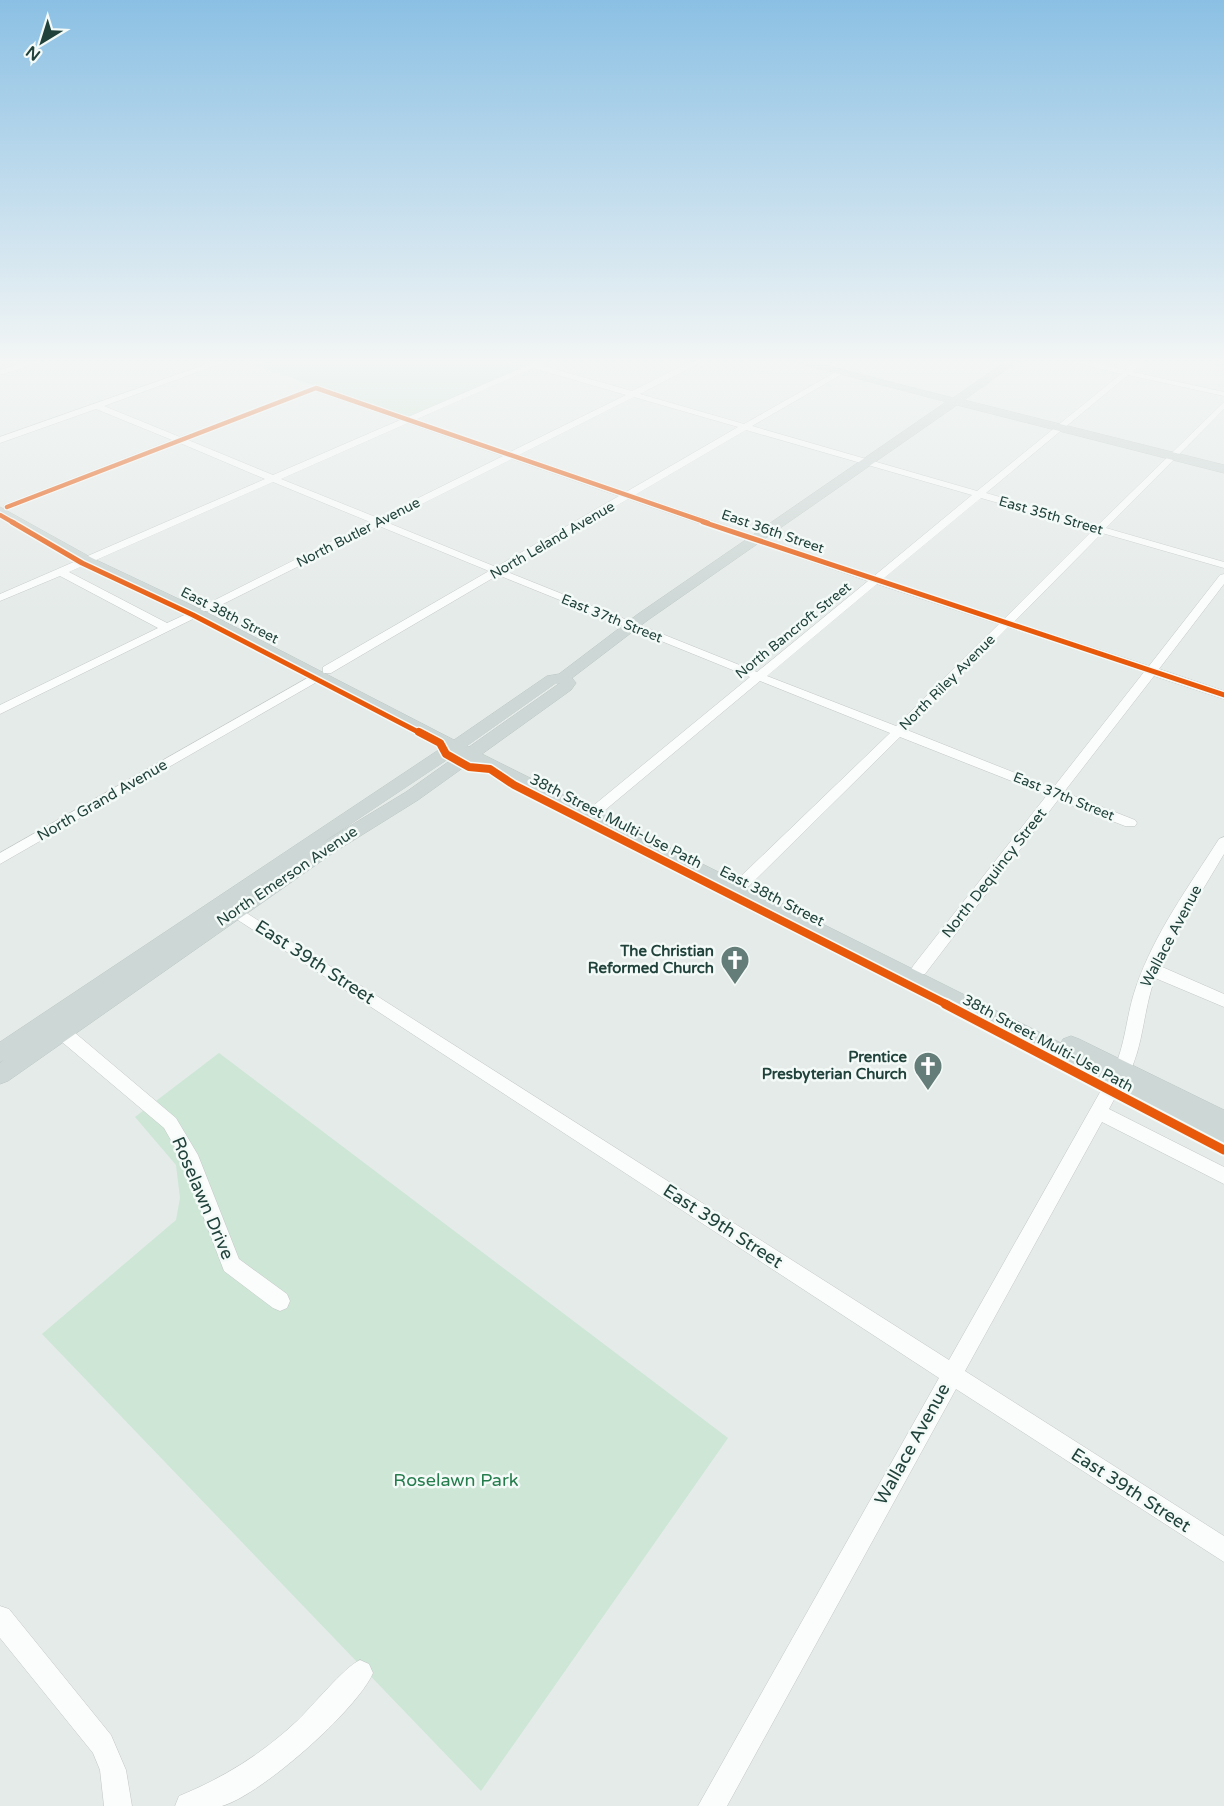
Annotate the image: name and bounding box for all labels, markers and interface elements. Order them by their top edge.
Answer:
north arrow [12,12,72,72]
text: N [22,41,45,65]
street label: East 35th Street [997,492,1105,539]
street label: North Butler Avenue [294,494,423,571]
street label: North Leland Avenue [487,498,618,583]
street label: East 36th Street [719,506,827,557]
street label: North Bancroft Street [732,578,855,682]
street label: East 38th Street [178,583,282,648]
street label: East 37th Street [559,590,665,647]
street label: North Riley Avenue [896,631,999,734]
street label: North Grand Avenue [34,755,170,845]
street label: East 37th Street [1011,768,1117,825]
street label: 38th Street Multi-Use Path [527,770,705,872]
street label: North Dequincy Street [938,805,1050,941]
street label: North Emerson Avenue [213,822,361,930]
street label: East 38th Street [717,862,828,930]
street label: Wallace Avenue [1137,882,1205,990]
street label: East 39th Street [251,915,379,1009]
place label: The Christian Reformed Church [588,942,714,977]
church icon: The Christian Reformed Church [719,944,751,986]
street label: 38th Street Multi-Use Path [960,990,1136,1096]
place label: Prentice Presbyterian Church [762,1048,907,1084]
church icon: Prentice Presbyterian Church [912,1050,944,1092]
street label: Roselawn Drive [167,1133,239,1263]
street label: East 39th Street [659,1179,787,1273]
street label: Wallace Avenue [870,1379,954,1509]
street label: East 39th Street [1067,1443,1195,1537]
park label: Roselawn Park [393,1469,519,1491]

